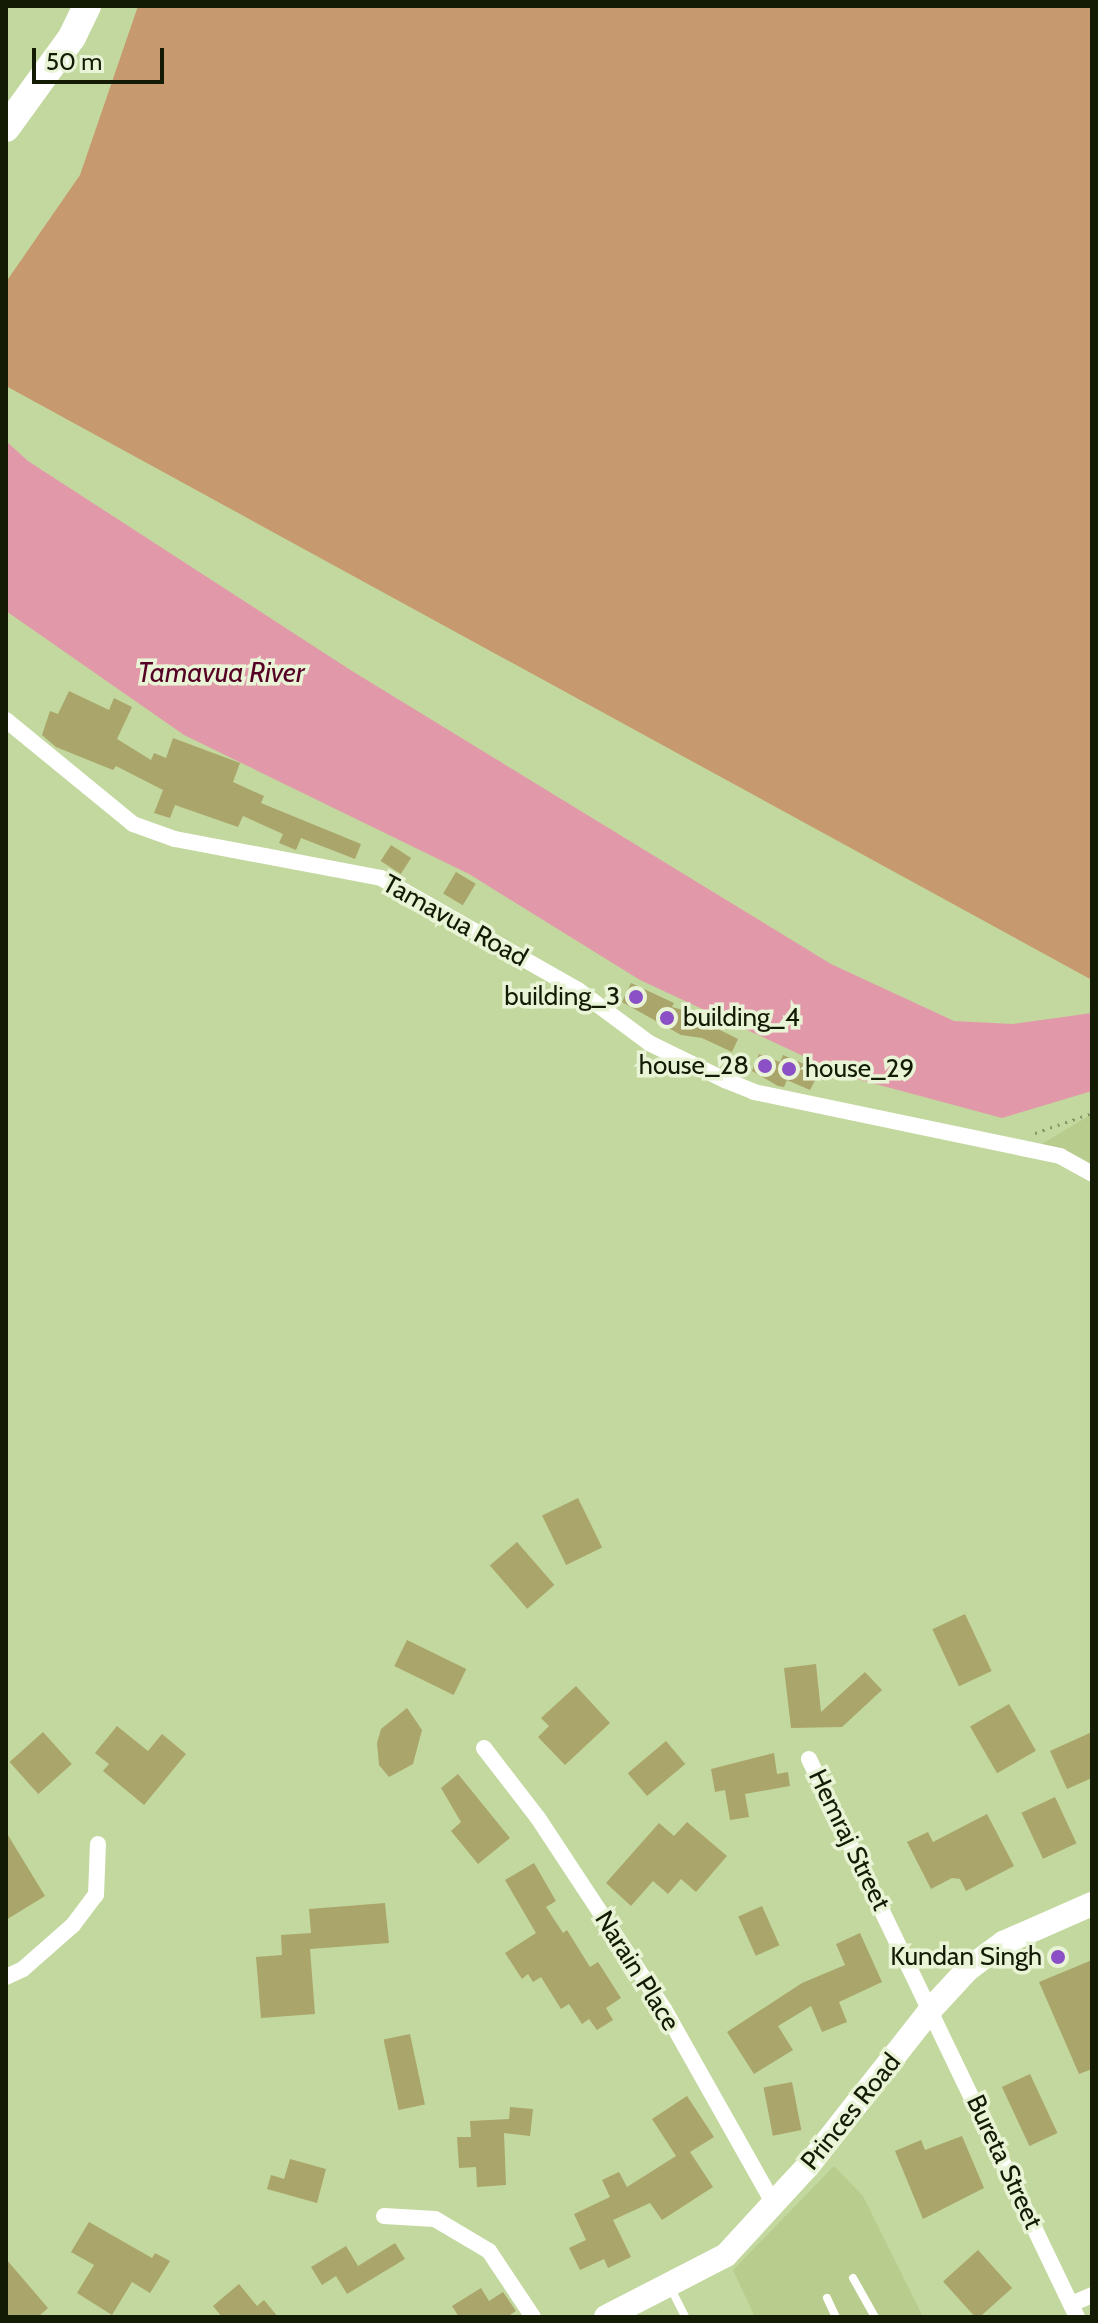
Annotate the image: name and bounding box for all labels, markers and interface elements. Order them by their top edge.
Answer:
scale bar [36,32,168,82]
text: 50 m [46,47,102,76]
water label: Tamavua River [137,655,305,689]
street label: Tamavua Road [377,868,533,974]
place label: building_3 [504,981,620,1013]
marker: building_3 [627,988,645,1006]
place label: building_4 [683,1002,800,1034]
marker: building_4 [658,1009,676,1027]
place label: house_28 [639,1050,749,1082]
place label: house_29 [805,1053,914,1085]
marker: house_28 [756,1057,774,1075]
marker: house_29 [780,1060,798,1078]
street label: Hemraj Street [801,1764,897,1916]
street label: Narain Place [588,1905,686,2037]
place label: Kundan Singh [890,1941,1042,1973]
marker: Kundan Singh [1049,1948,1067,1966]
street label: Princes Road [795,2047,907,2177]
street label: Bureta Street [959,2090,1049,2234]

